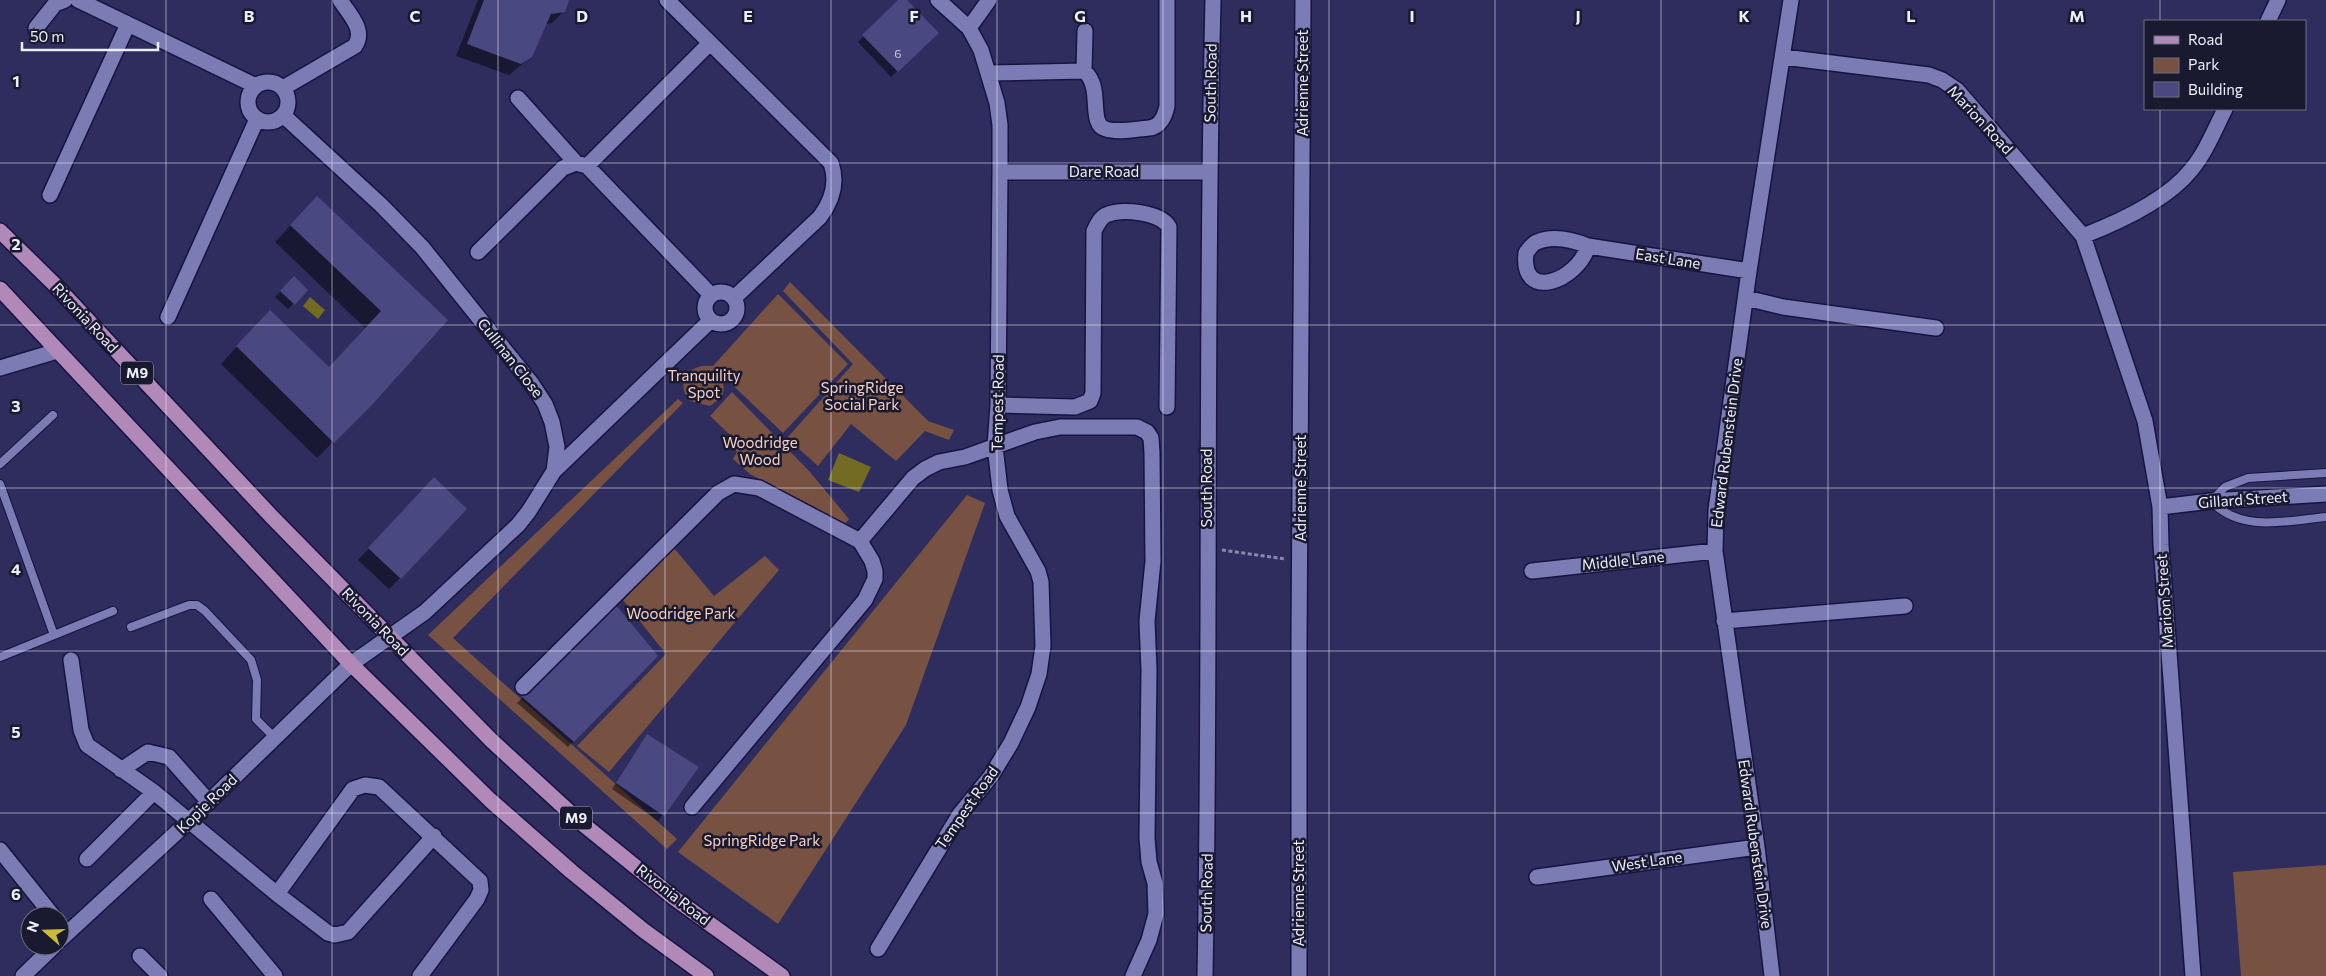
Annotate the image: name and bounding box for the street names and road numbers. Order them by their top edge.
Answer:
street label: Adrienne Street [1293,30,1311,136]
street label: South Road [1200,43,1220,123]
street label: Marion Road [1944,81,2017,157]
street label: Dare Road [1069,162,1139,180]
street label: East Lane [1634,244,1702,272]
street label: Rivonia Road [49,279,122,356]
street label: Cullinan Close [474,314,547,401]
street label: Tempest Road [987,354,1007,452]
street label: Edward Rubenstein Drive [1707,357,1745,529]
road number: M9 [121,362,153,384]
street label: Adrienne Street [1291,435,1309,541]
street label: South Road [1197,449,1215,527]
street label: Gillard Street [2197,487,2288,511]
street label: Middle Lane [1581,547,1665,573]
street label: Marion Street [2152,553,2176,649]
street label: Rivonia Road [339,583,413,659]
street label: Edward Rubenstein Drive [1735,758,1777,930]
street label: Tempest Road [931,763,1001,852]
street label: Kopje Road [172,770,240,837]
road number: M9 [560,806,592,830]
street label: Adrienne Street [1289,840,1307,946]
street label: West Lane [1610,847,1683,875]
street label: South Road [1196,853,1216,933]
street label: Rivonia Road [633,860,714,929]

